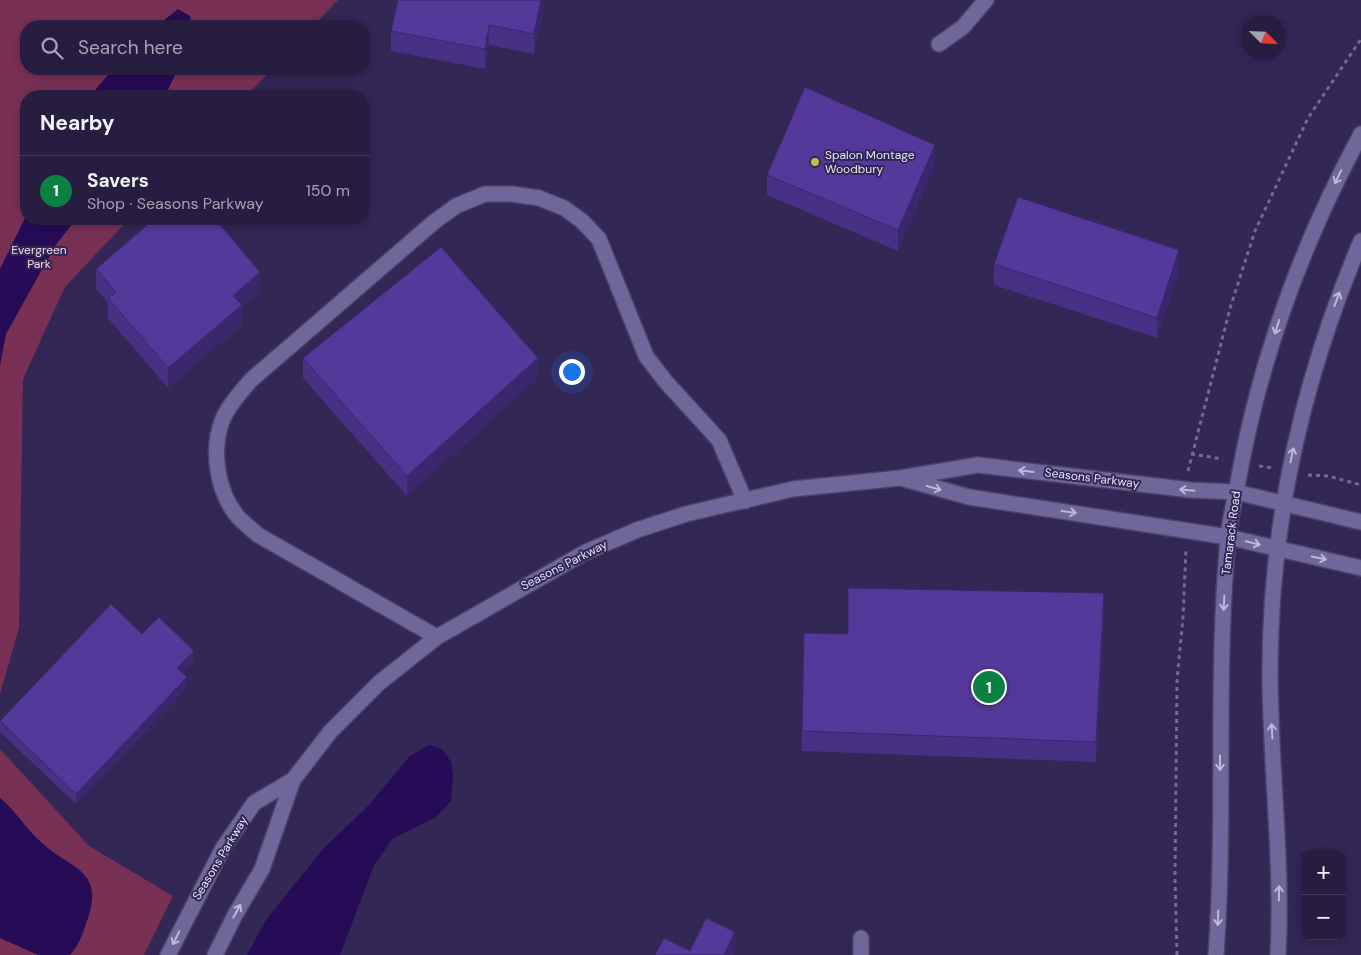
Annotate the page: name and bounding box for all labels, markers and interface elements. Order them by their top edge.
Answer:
north arrow [1241,15,1286,60]
search box [20,20,370,75]
icon: search [38,34,66,62]
text: Search here [78,35,183,60]
text: Nearby [40,109,114,137]
place label: Spalon Montage Woodbury [825,147,915,177]
marker: Spalon Montage Woodbury [809,156,821,168]
text: Savers [87,168,149,193]
one-way arrow [1333,169,1342,184]
text: 1 [53,180,59,201]
text: 150 m [306,180,350,201]
text: Shop · Seasons Parkway [87,193,264,214]
park label: Evergreen Park [11,242,67,272]
one-way arrow [1333,291,1342,307]
one-way arrow [1271,319,1281,335]
your location [559,359,585,385]
one-way arrow [1288,447,1298,463]
street label: Seasons Parkway [1044,464,1141,492]
one-way arrow [1018,465,1034,475]
one-way arrow [926,483,942,493]
one-way arrow [1180,485,1196,495]
street label: Tamarack Road [1218,490,1244,576]
one-way arrow [1061,508,1077,518]
street label: Seasons Parkway [518,536,610,594]
one-way arrow [1244,539,1260,548]
one-way arrow [1311,553,1327,563]
one-way arrow [1219,595,1228,611]
pin: 1 [973,668,1005,706]
one-way arrow [1268,723,1277,739]
one-way arrow [1215,754,1225,771]
street label: Seasons Parkway [189,813,252,903]
map controls [1301,850,1346,940]
button: + [1301,850,1346,895]
one-way arrow [1275,885,1284,901]
button: − [1301,895,1346,940]
one-way arrow [232,904,242,919]
one-way arrow [1213,909,1223,925]
one-way arrow [171,930,180,945]

